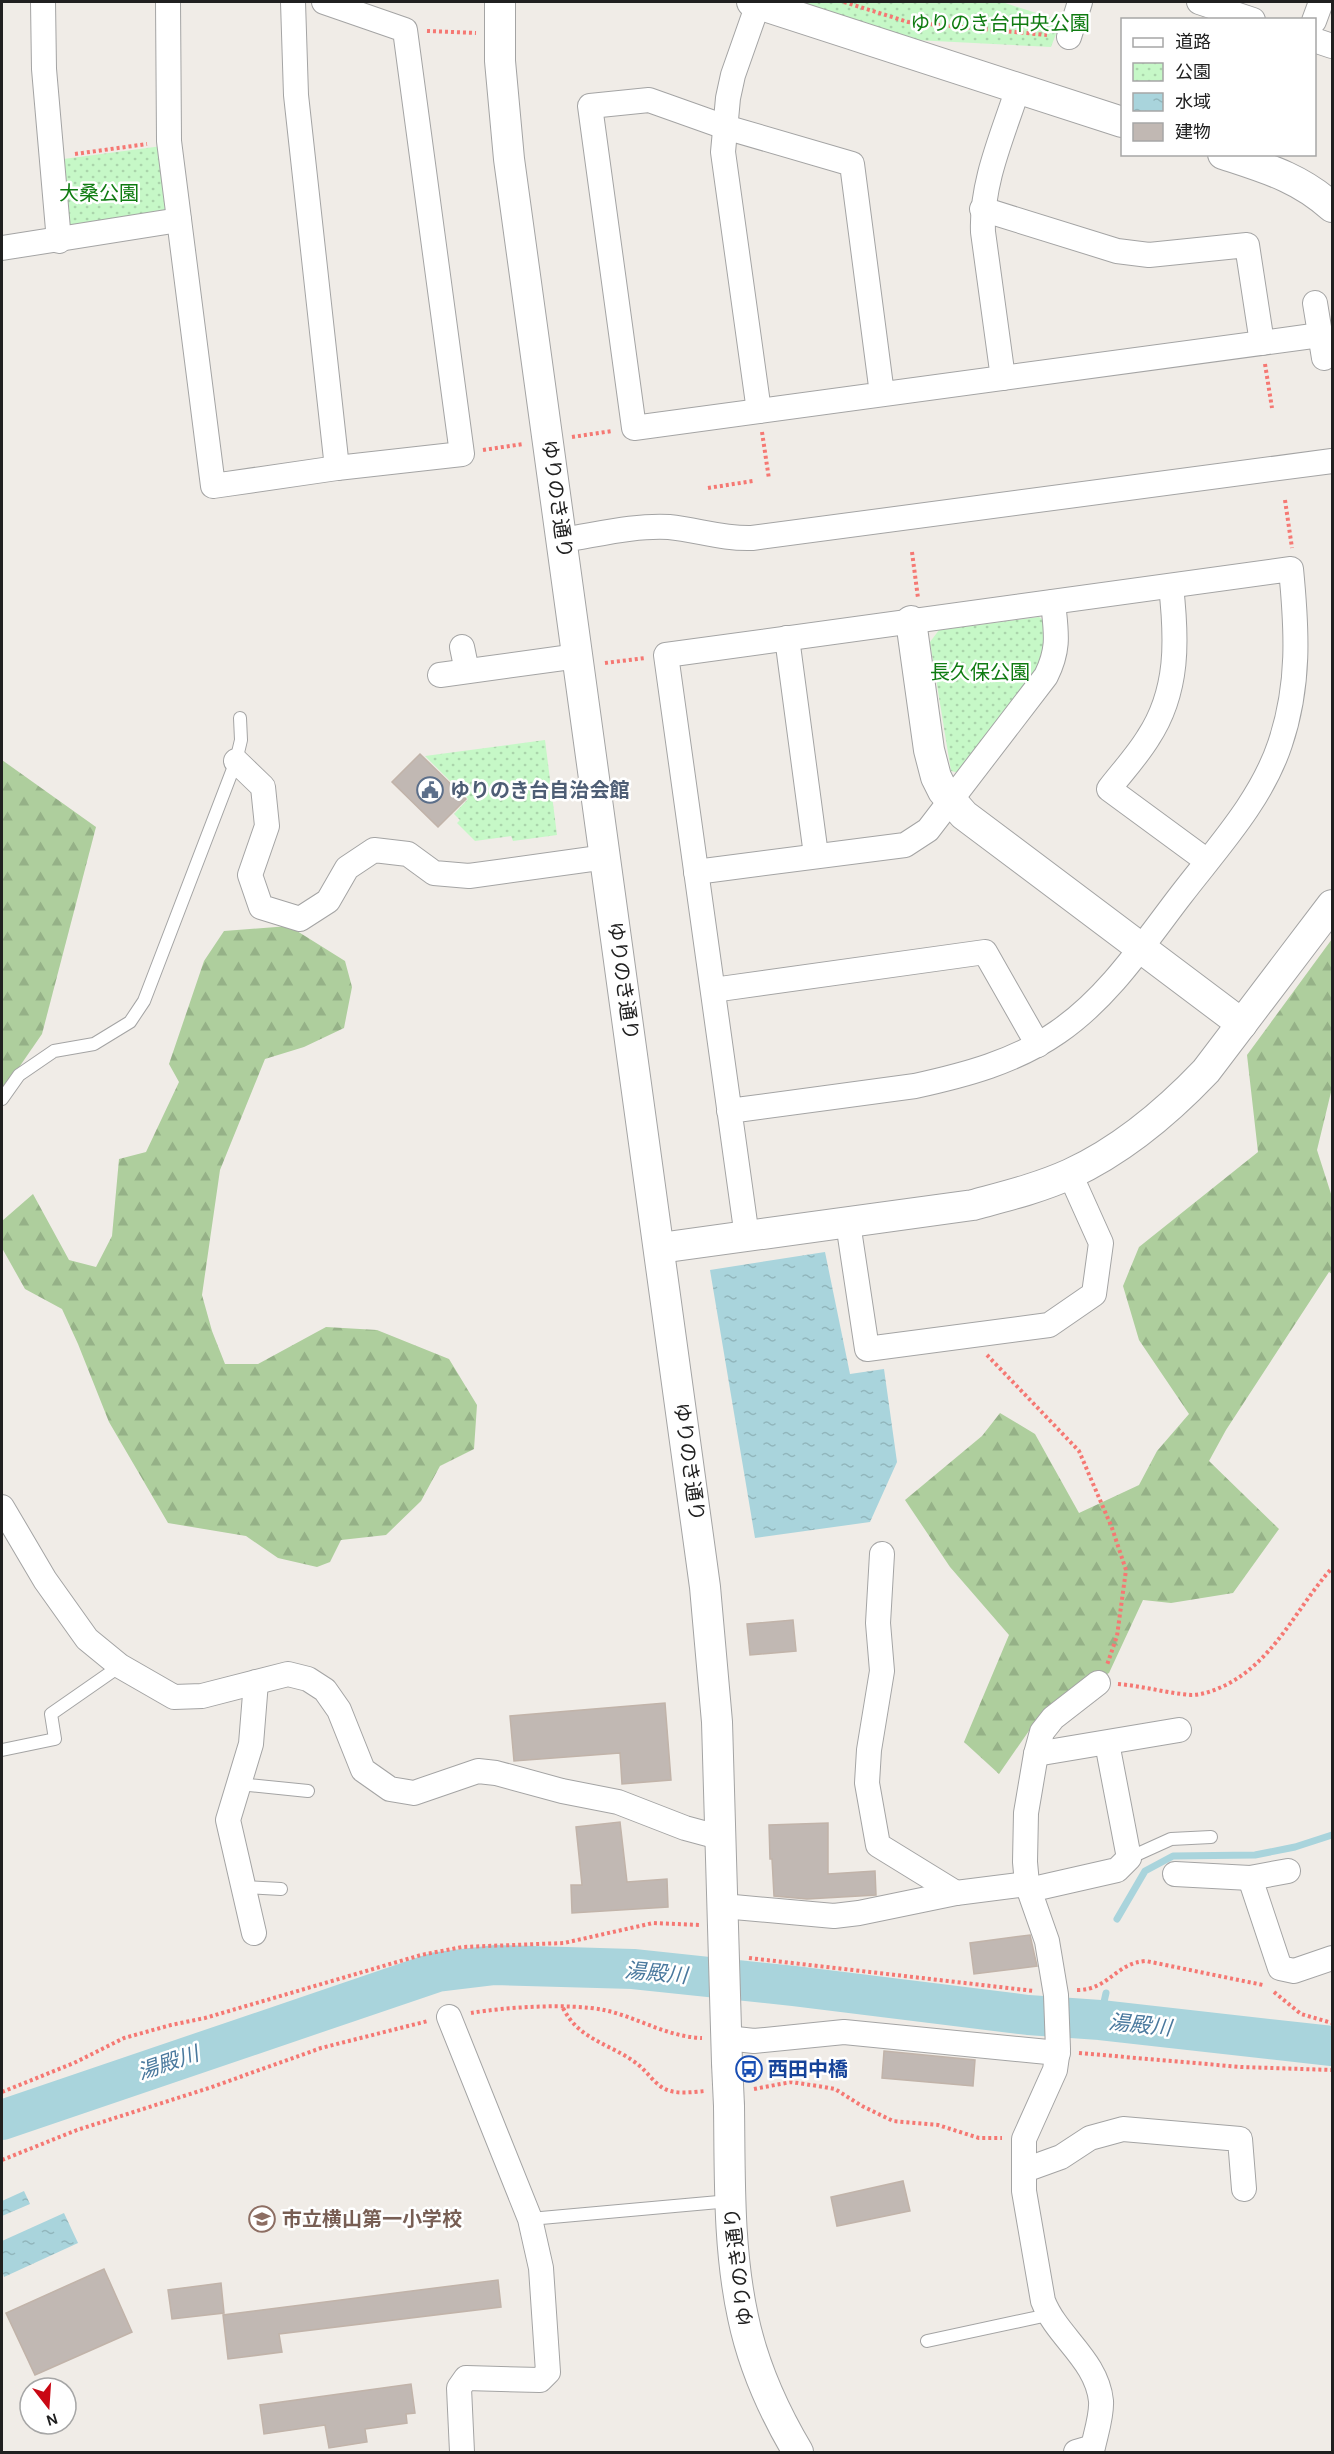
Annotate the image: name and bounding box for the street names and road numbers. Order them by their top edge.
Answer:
street label: ゆりのき通り [537,438,577,560]
street label: ゆりのき通り [603,920,643,1042]
street label: ゆりのき通り [669,1401,709,1523]
street label: ゆりのき通り [720,2206,758,2328]

